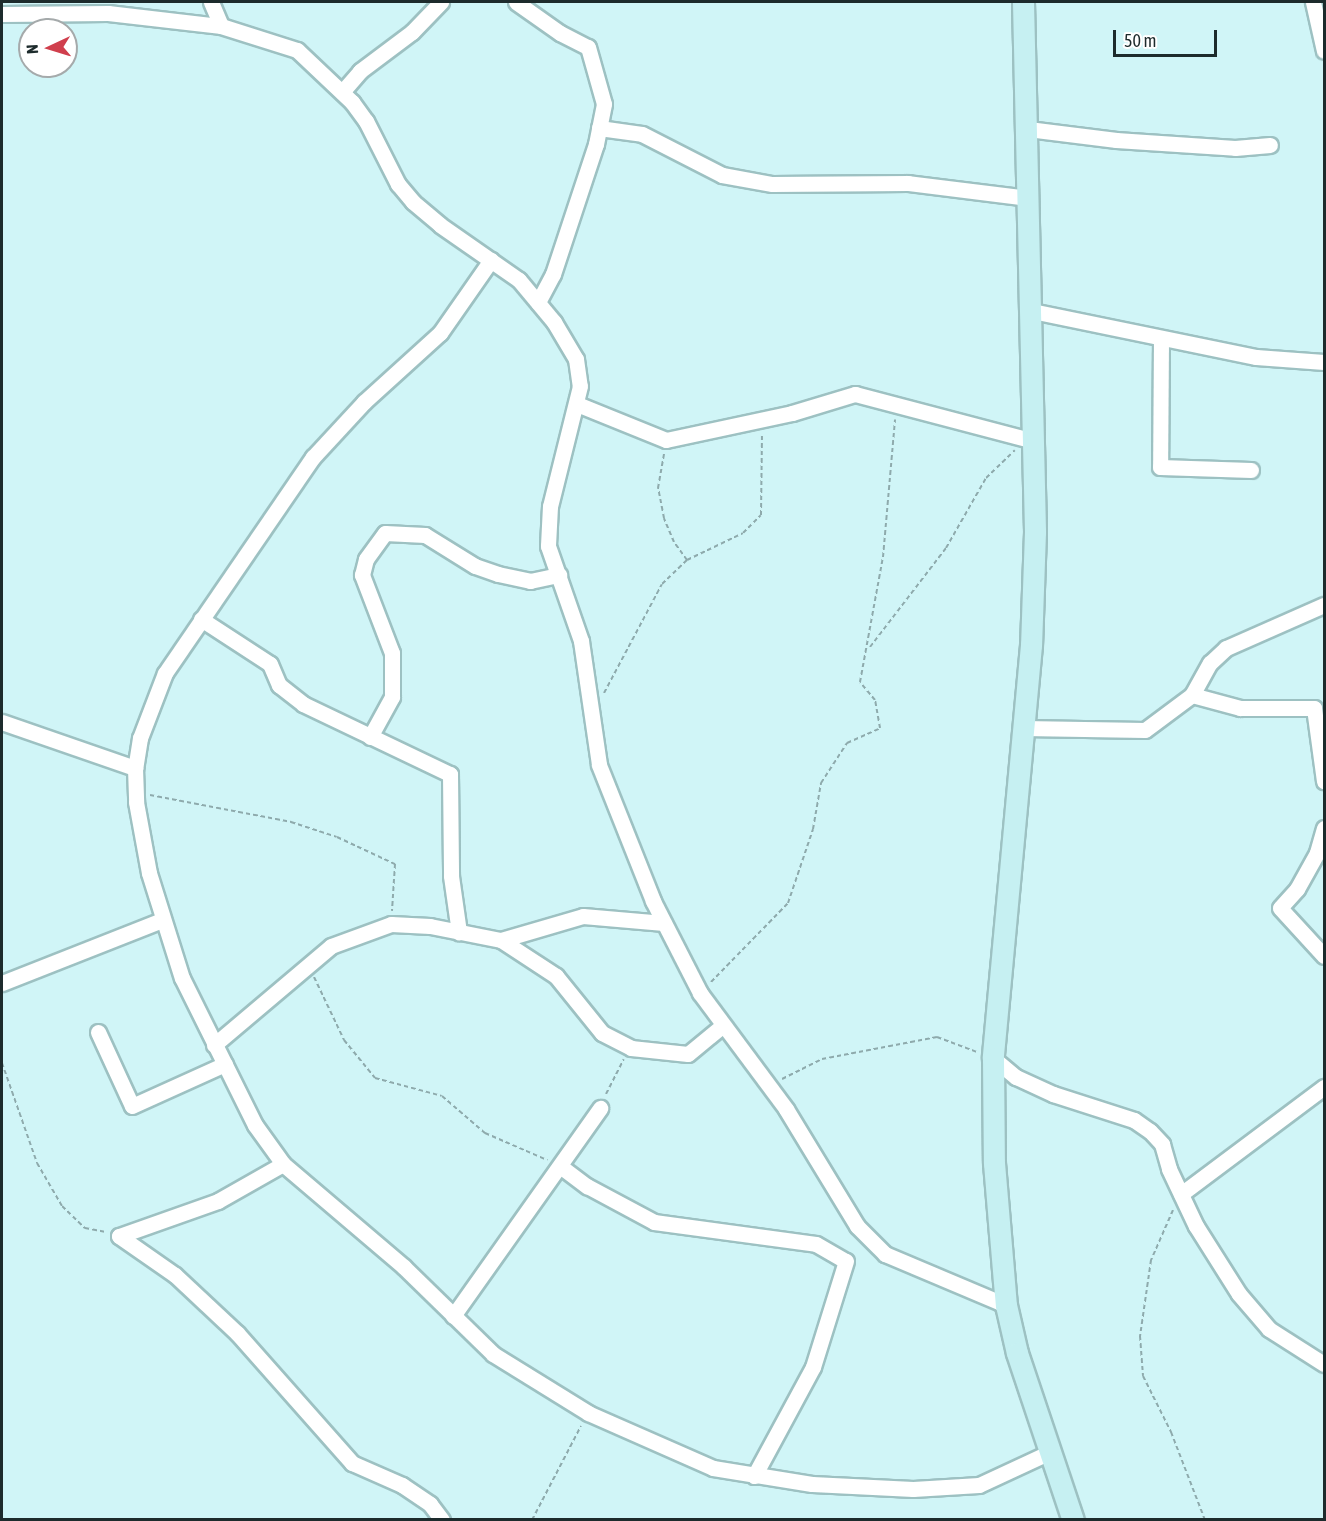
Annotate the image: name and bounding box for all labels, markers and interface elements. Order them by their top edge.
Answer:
north arrow [18,18,78,78]
scale bar [1116,18,1220,56]
text: 50 m [1124,30,1156,51]
text: N [23,44,41,54]

